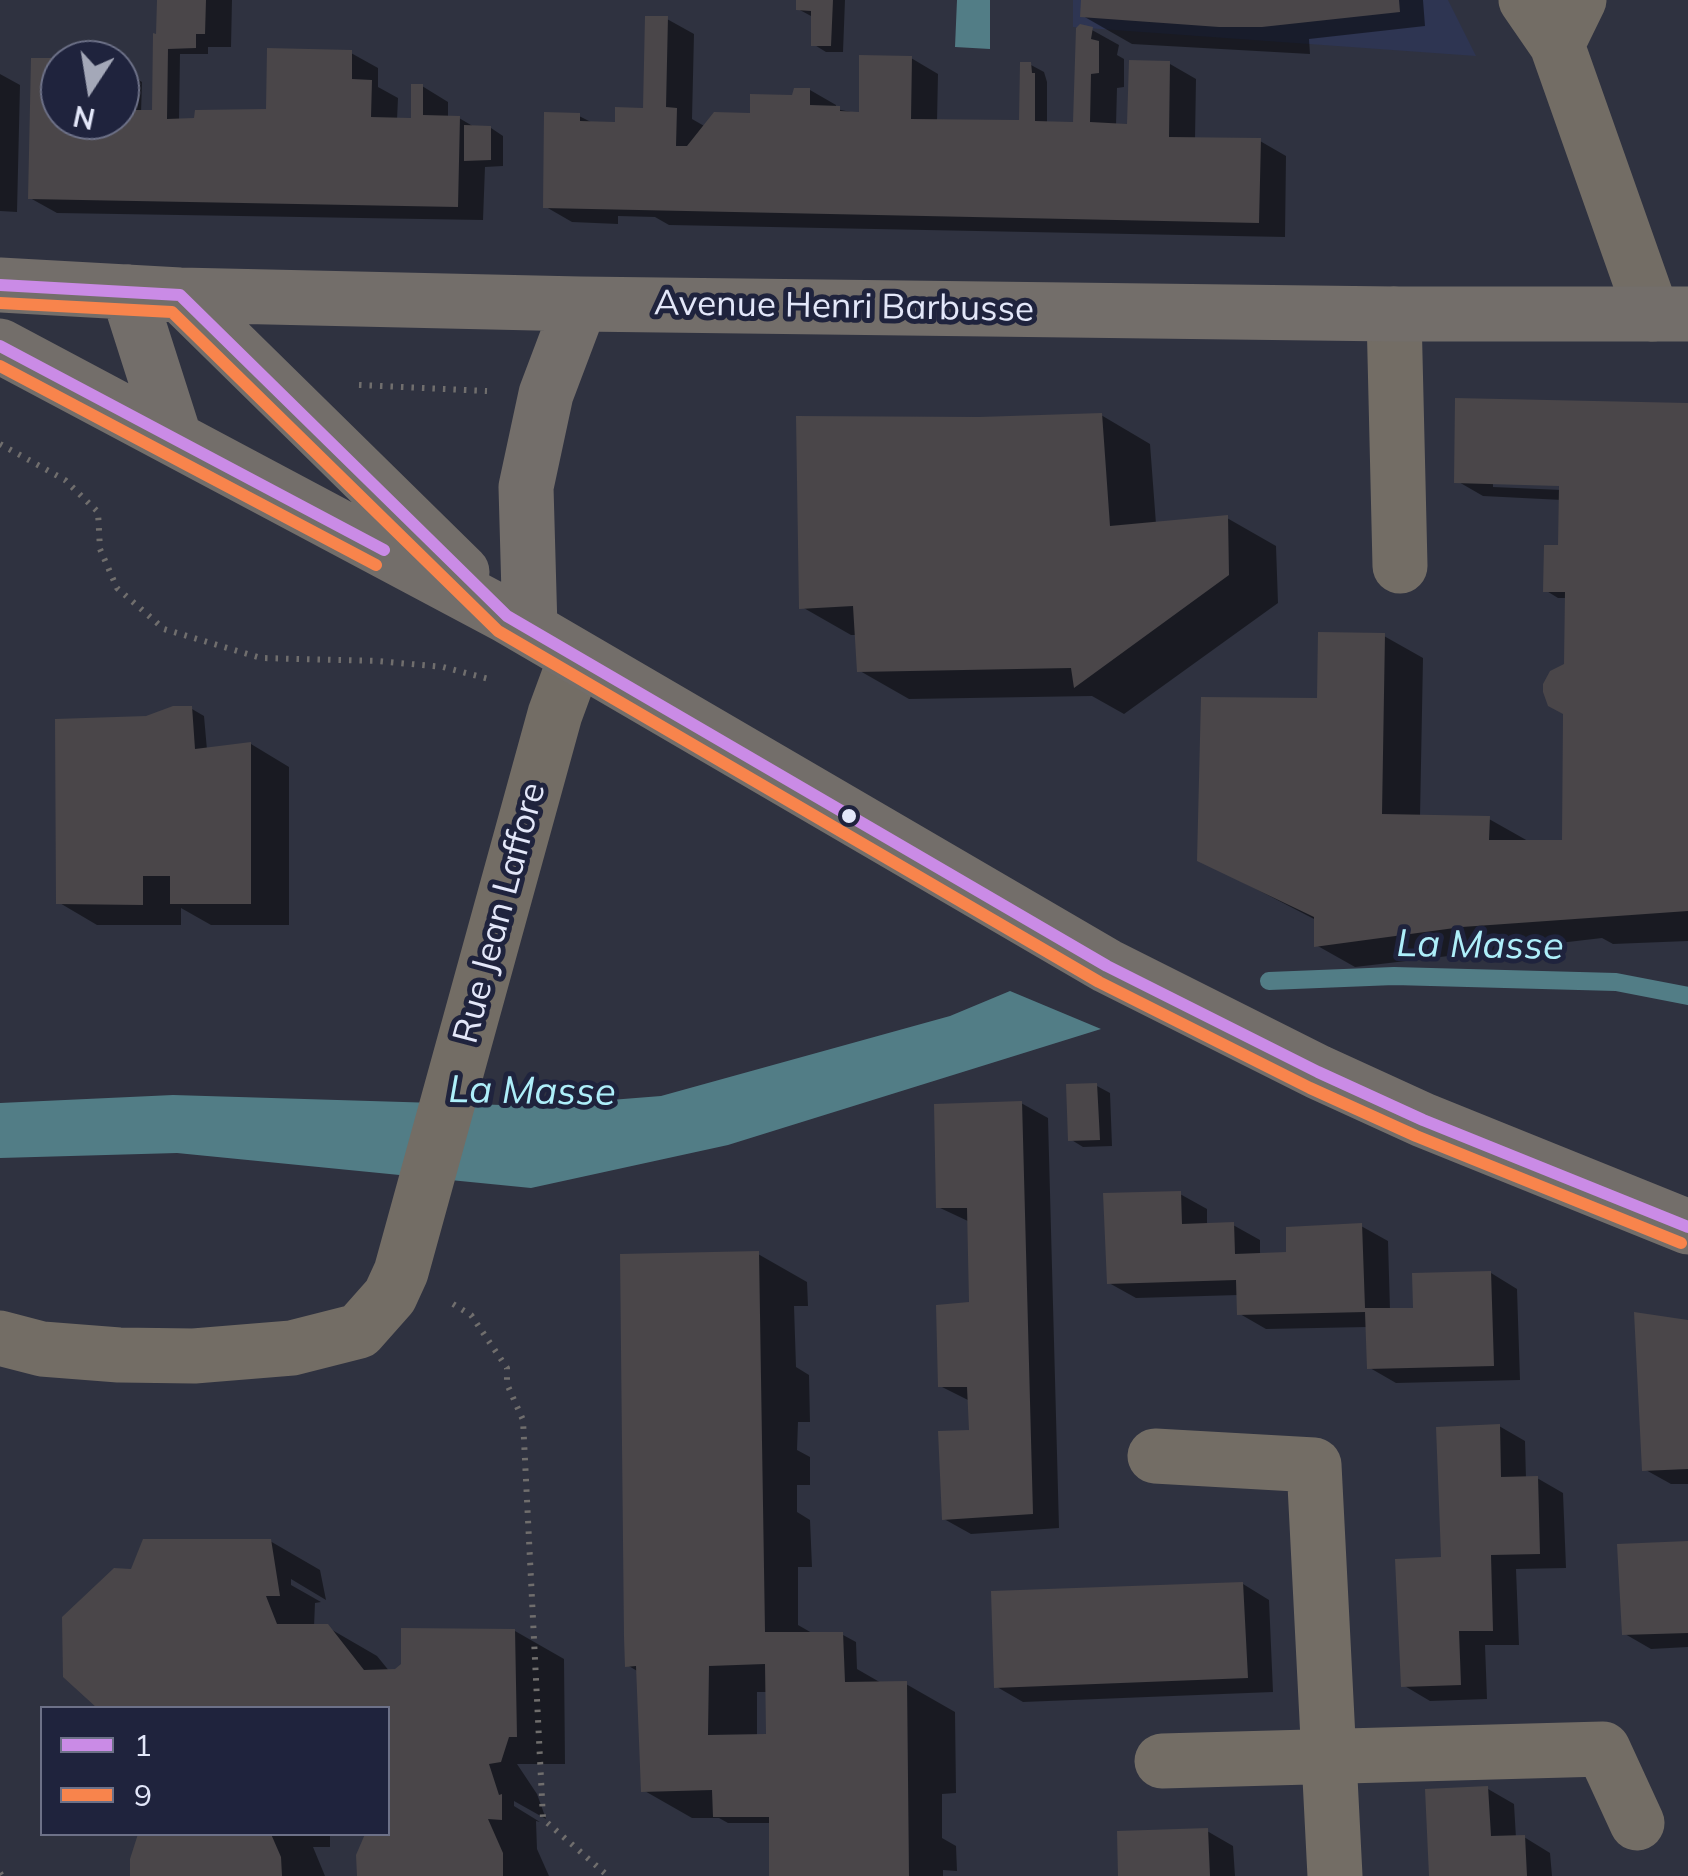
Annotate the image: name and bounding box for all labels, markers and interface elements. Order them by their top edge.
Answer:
north arrow [40,40,140,140]
text: N [70,99,98,137]
street label: Avenue Henri Barbusse [654,283,1034,331]
street label: Rue Jean Laffore [445,778,555,1048]
unlabelled marker [839,806,859,826]
water label: La Masse [1396,922,1564,970]
water label: La Masse [448,1068,616,1116]
legend [40,1706,390,1836]
text: 1 [134,1726,152,1764]
text: 9 [134,1776,152,1814]

